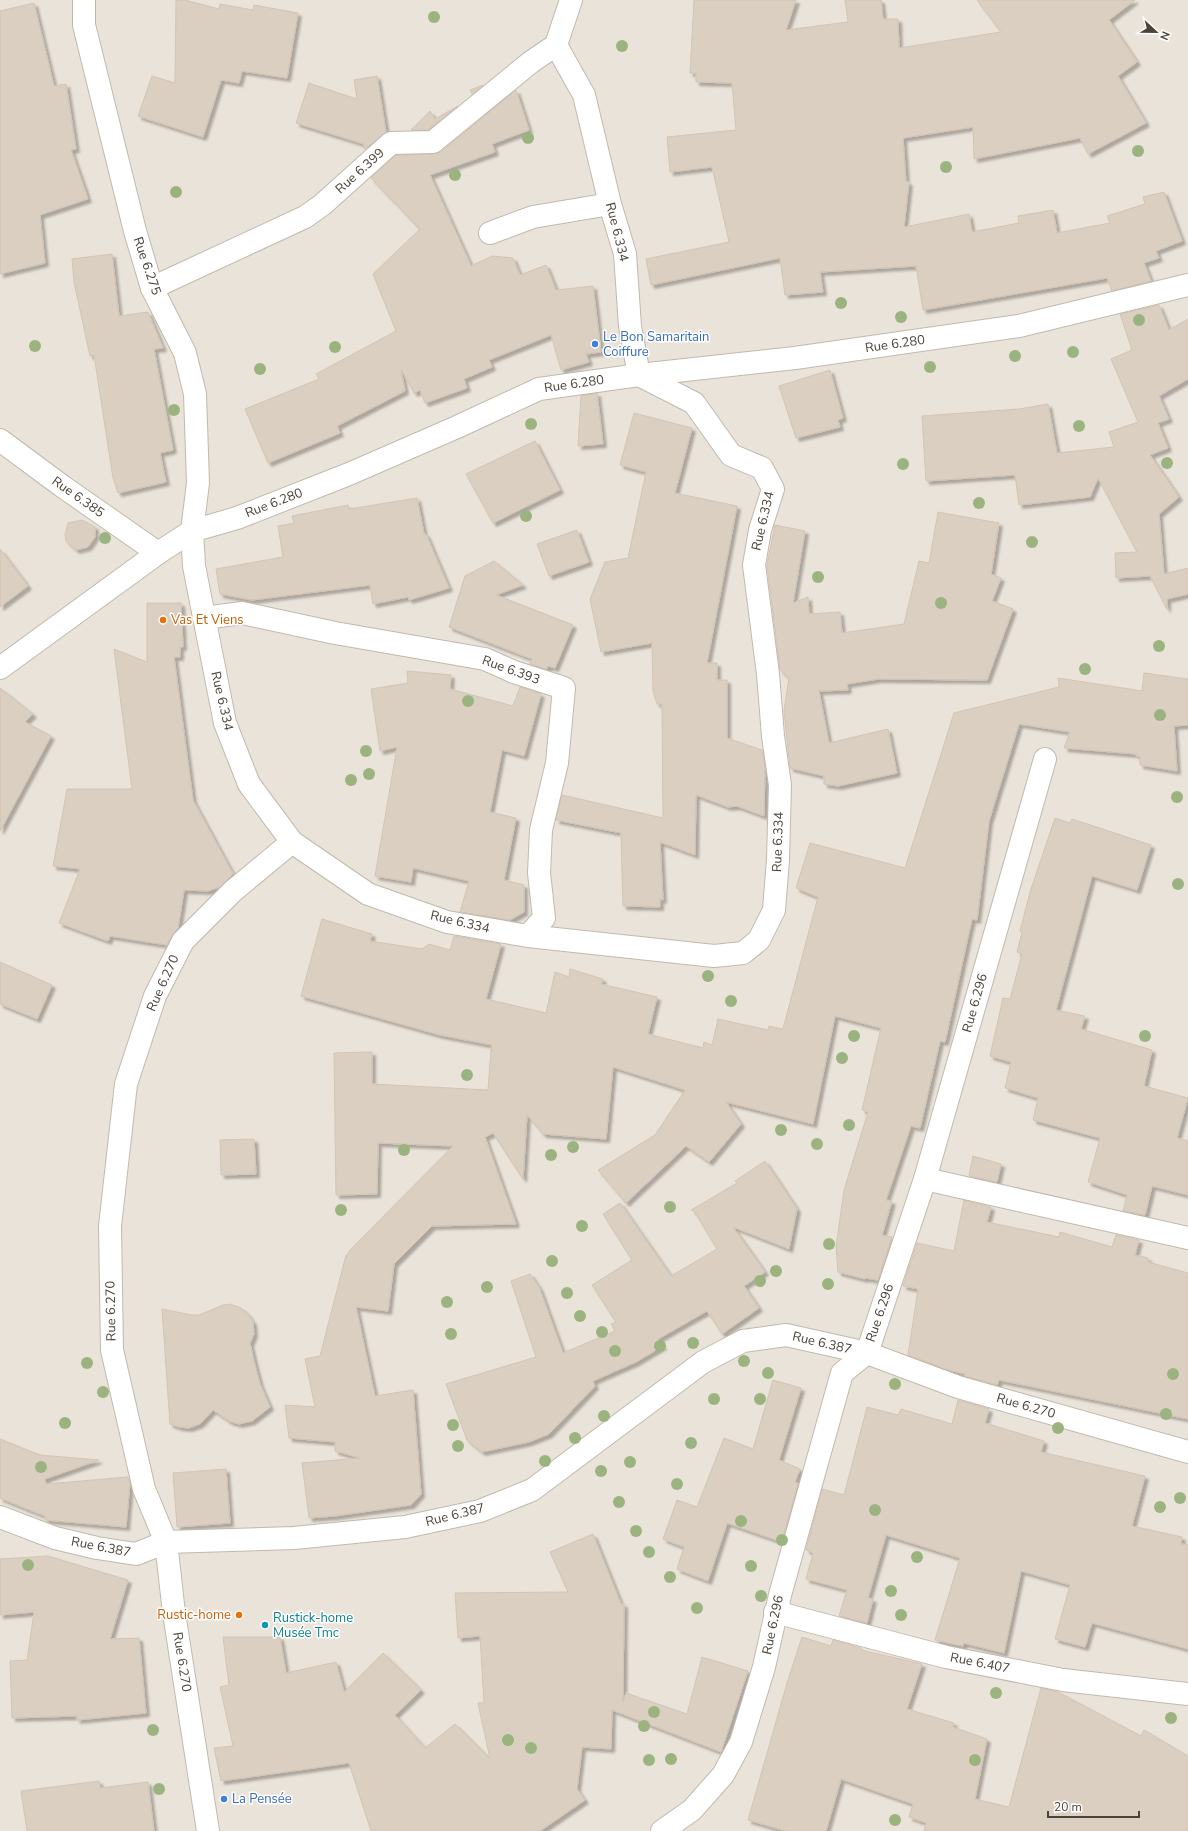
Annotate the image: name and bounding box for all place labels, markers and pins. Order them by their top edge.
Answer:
place label: Le Bon Samaritain Coiffure [603,328,709,361]
marker: Le Bon Samaritain Coiffure [590,339,600,349]
place label: Vas Et Viens [170,611,244,629]
marker: Vas Et Viens [158,615,168,625]
place label: Rustic-home [157,1606,231,1624]
place label: Rustick-home Musée Tmc [273,1609,353,1642]
marker: Rustic-home [234,1610,244,1620]
marker: Rustick-home Musée Tmc [260,1620,270,1630]
place label: La Pensée [232,1790,292,1808]
marker: La Pensée [219,1794,229,1804]

